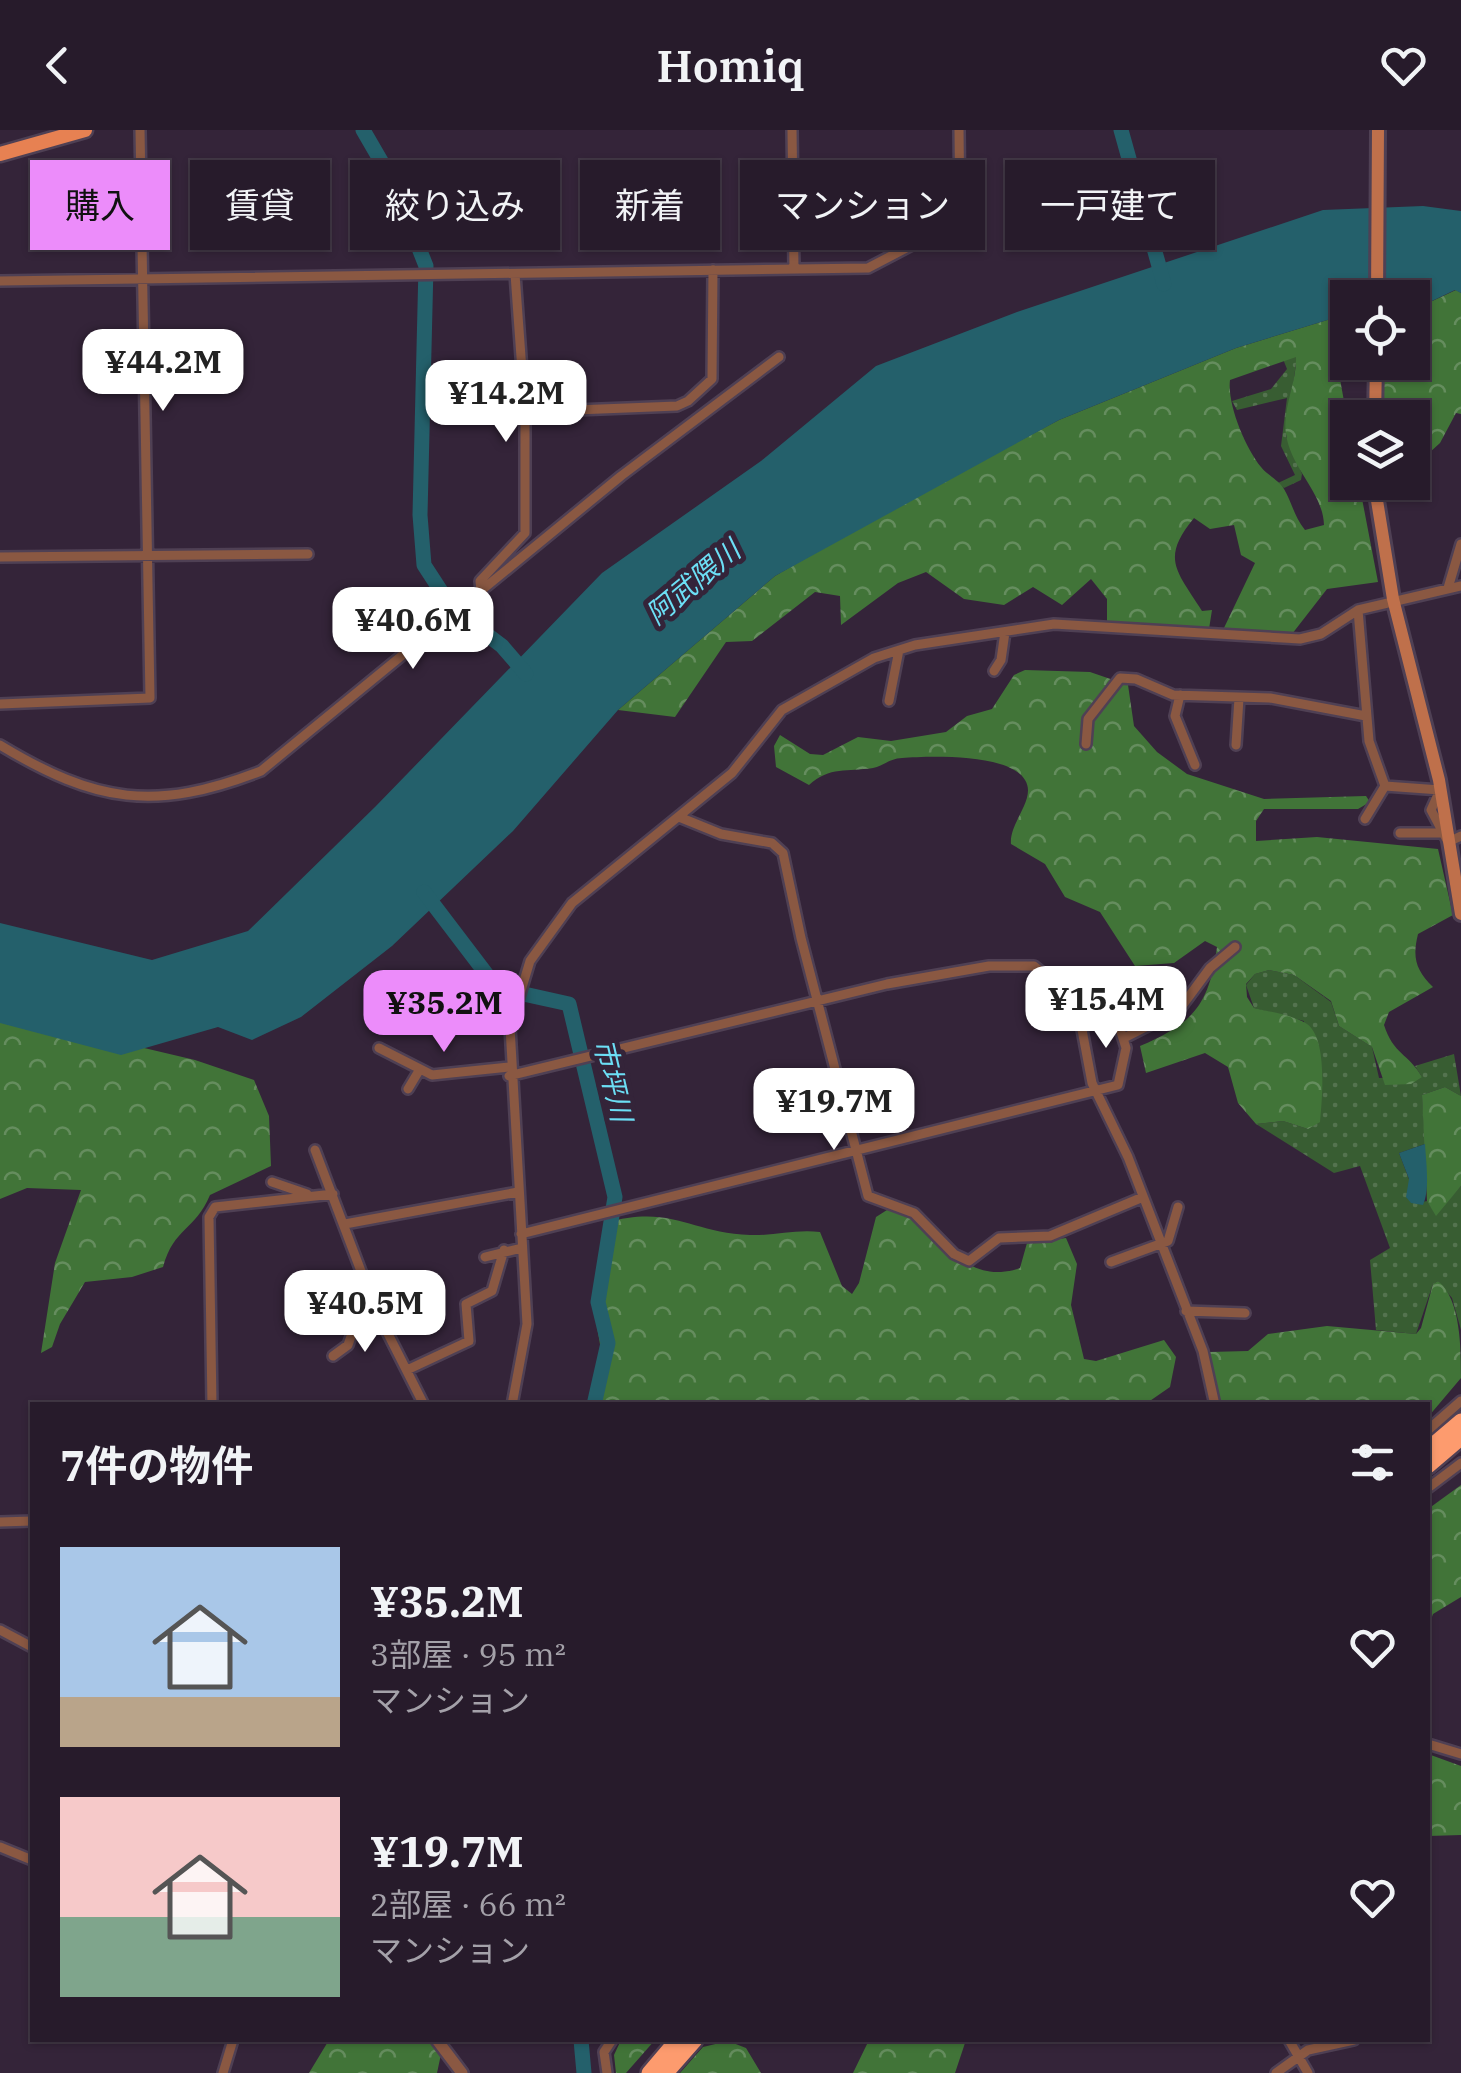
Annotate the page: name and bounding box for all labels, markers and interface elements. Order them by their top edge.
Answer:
text: Homiq [656,36,805,94]
icon: back [30,38,85,93]
icon: heart [1376,38,1431,93]
chip: 購入 [30,160,170,250]
chip: 賃貸 [190,160,330,250]
chip: 絞り込み [350,160,560,250]
chip: 新着 [580,160,720,250]
chip: マンション [740,160,985,250]
chip: 一戸建て [1005,160,1215,250]
map controls [1330,280,1430,500]
button: locate [1330,280,1430,380]
pin: ¥44.2M [82,329,244,414]
text: ¥44.2M [104,340,222,382]
pin: ¥14.2M [425,360,587,445]
text: ¥14.2M [447,371,565,413]
button: layers [1330,400,1430,500]
water label: 阿武隈川 [638,530,750,632]
pin: ¥40.6M [332,587,494,672]
text: ¥40.6M [354,598,472,640]
pin: ¥15.4M [1025,966,1187,1051]
pin: ¥35.2M [363,970,525,1055]
text: ¥15.4M [1047,977,1165,1019]
text: ¥35.2M [385,981,503,1023]
water label: 市坪川 [586,1035,642,1128]
pin: ¥19.7M [753,1068,915,1153]
text: ¥19.7M [775,1079,893,1121]
pin: ¥40.5M [284,1270,446,1355]
text: ¥40.5M [306,1281,424,1323]
icon: filters [1345,1435,1400,1490]
text: 7件の物件 [60,1438,253,1493]
text: ¥35.2M [370,1574,524,1629]
icon: home [140,1587,260,1707]
icon: heart [1345,1620,1400,1675]
text: 3部屋 · 95 m² [370,1633,566,1675]
text: マンション [370,1679,530,1721]
text: ¥19.7M [370,1824,524,1879]
icon: home [140,1837,260,1957]
icon: heart [1345,1870,1400,1925]
text: 2部屋 · 66 m² [370,1883,566,1925]
text: マンション [370,1929,530,1971]

